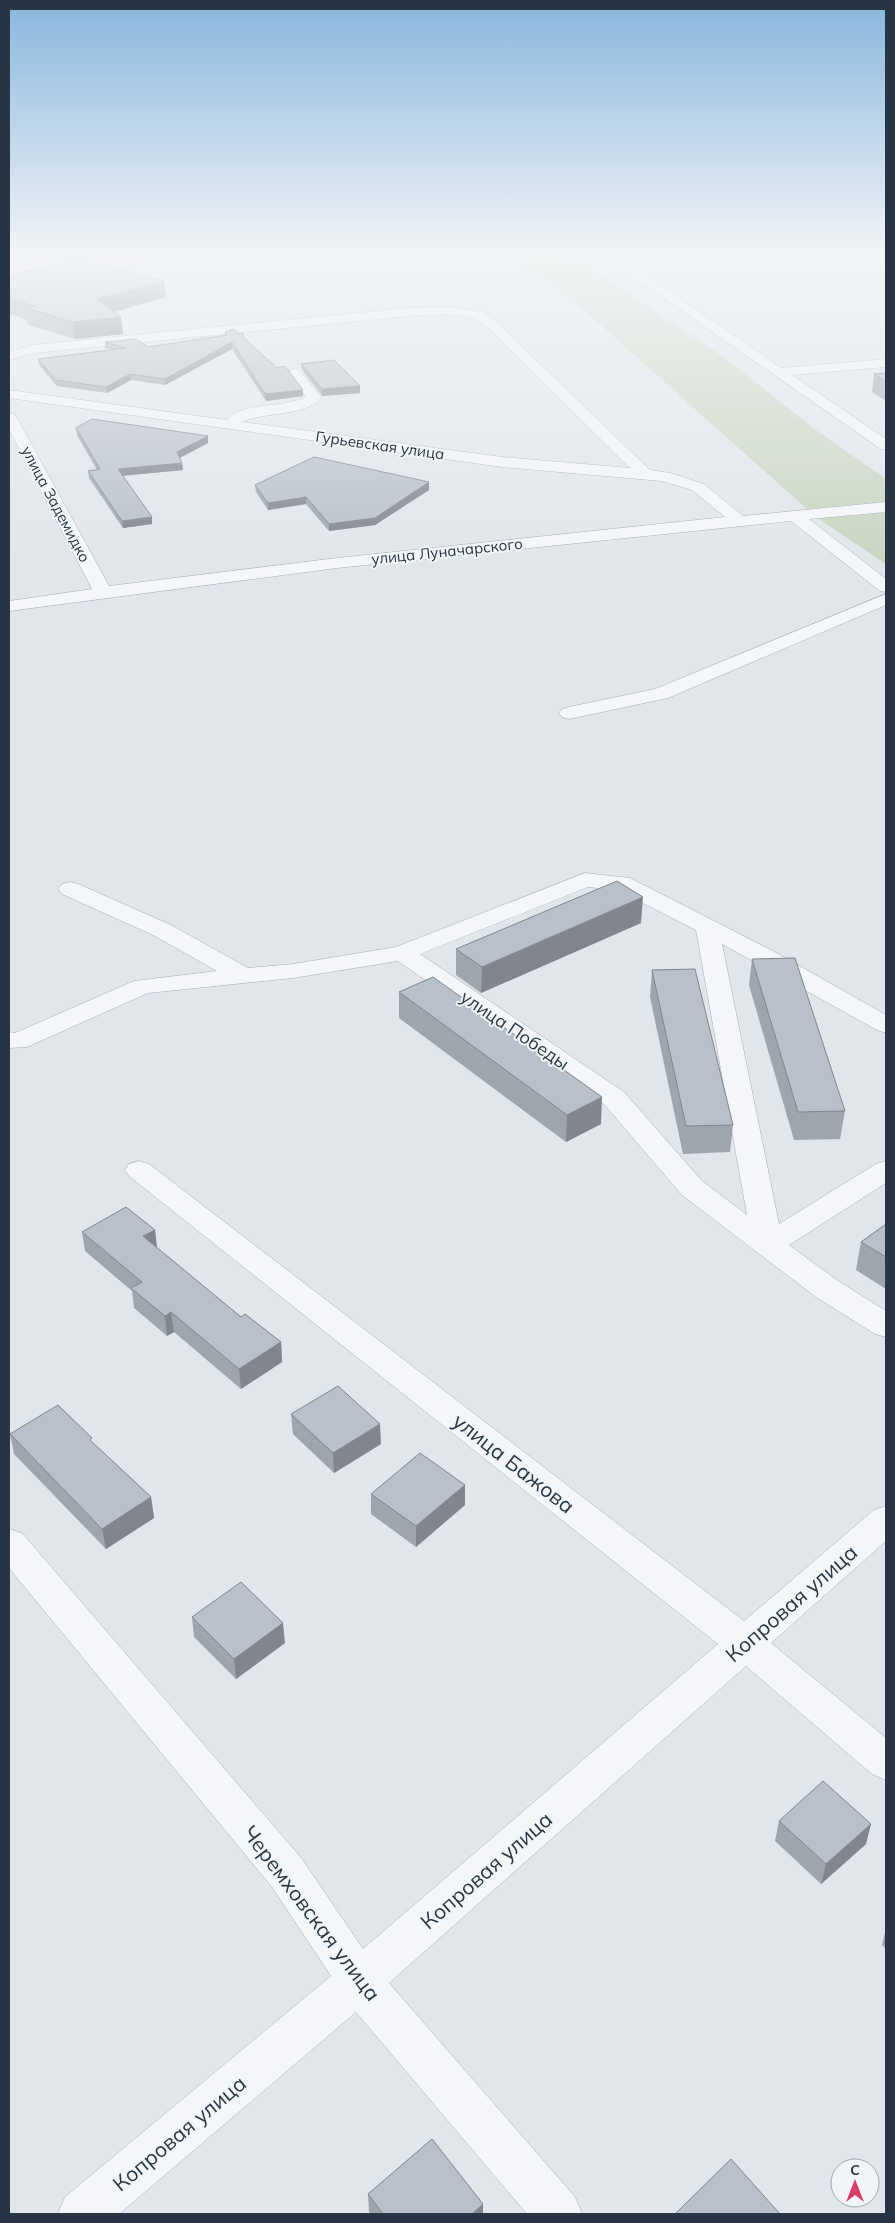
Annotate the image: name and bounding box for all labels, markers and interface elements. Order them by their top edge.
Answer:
street label: Гурьевская улица [314,427,446,463]
street label: улица Задемидко [17,443,95,565]
street label: улица Луначарского [371,534,523,568]
street label: улица Победы [456,985,574,1075]
street label: улица Бажова [448,1407,580,1519]
street label: Копровая улица [720,1539,862,1667]
street label: Копровая улица [415,1806,557,1934]
street label: Черемховская улица [238,1820,386,2006]
street label: Копровая улица [107,2070,251,2196]
north arrow [830,2158,880,2208]
text: С [850,2161,860,2179]

